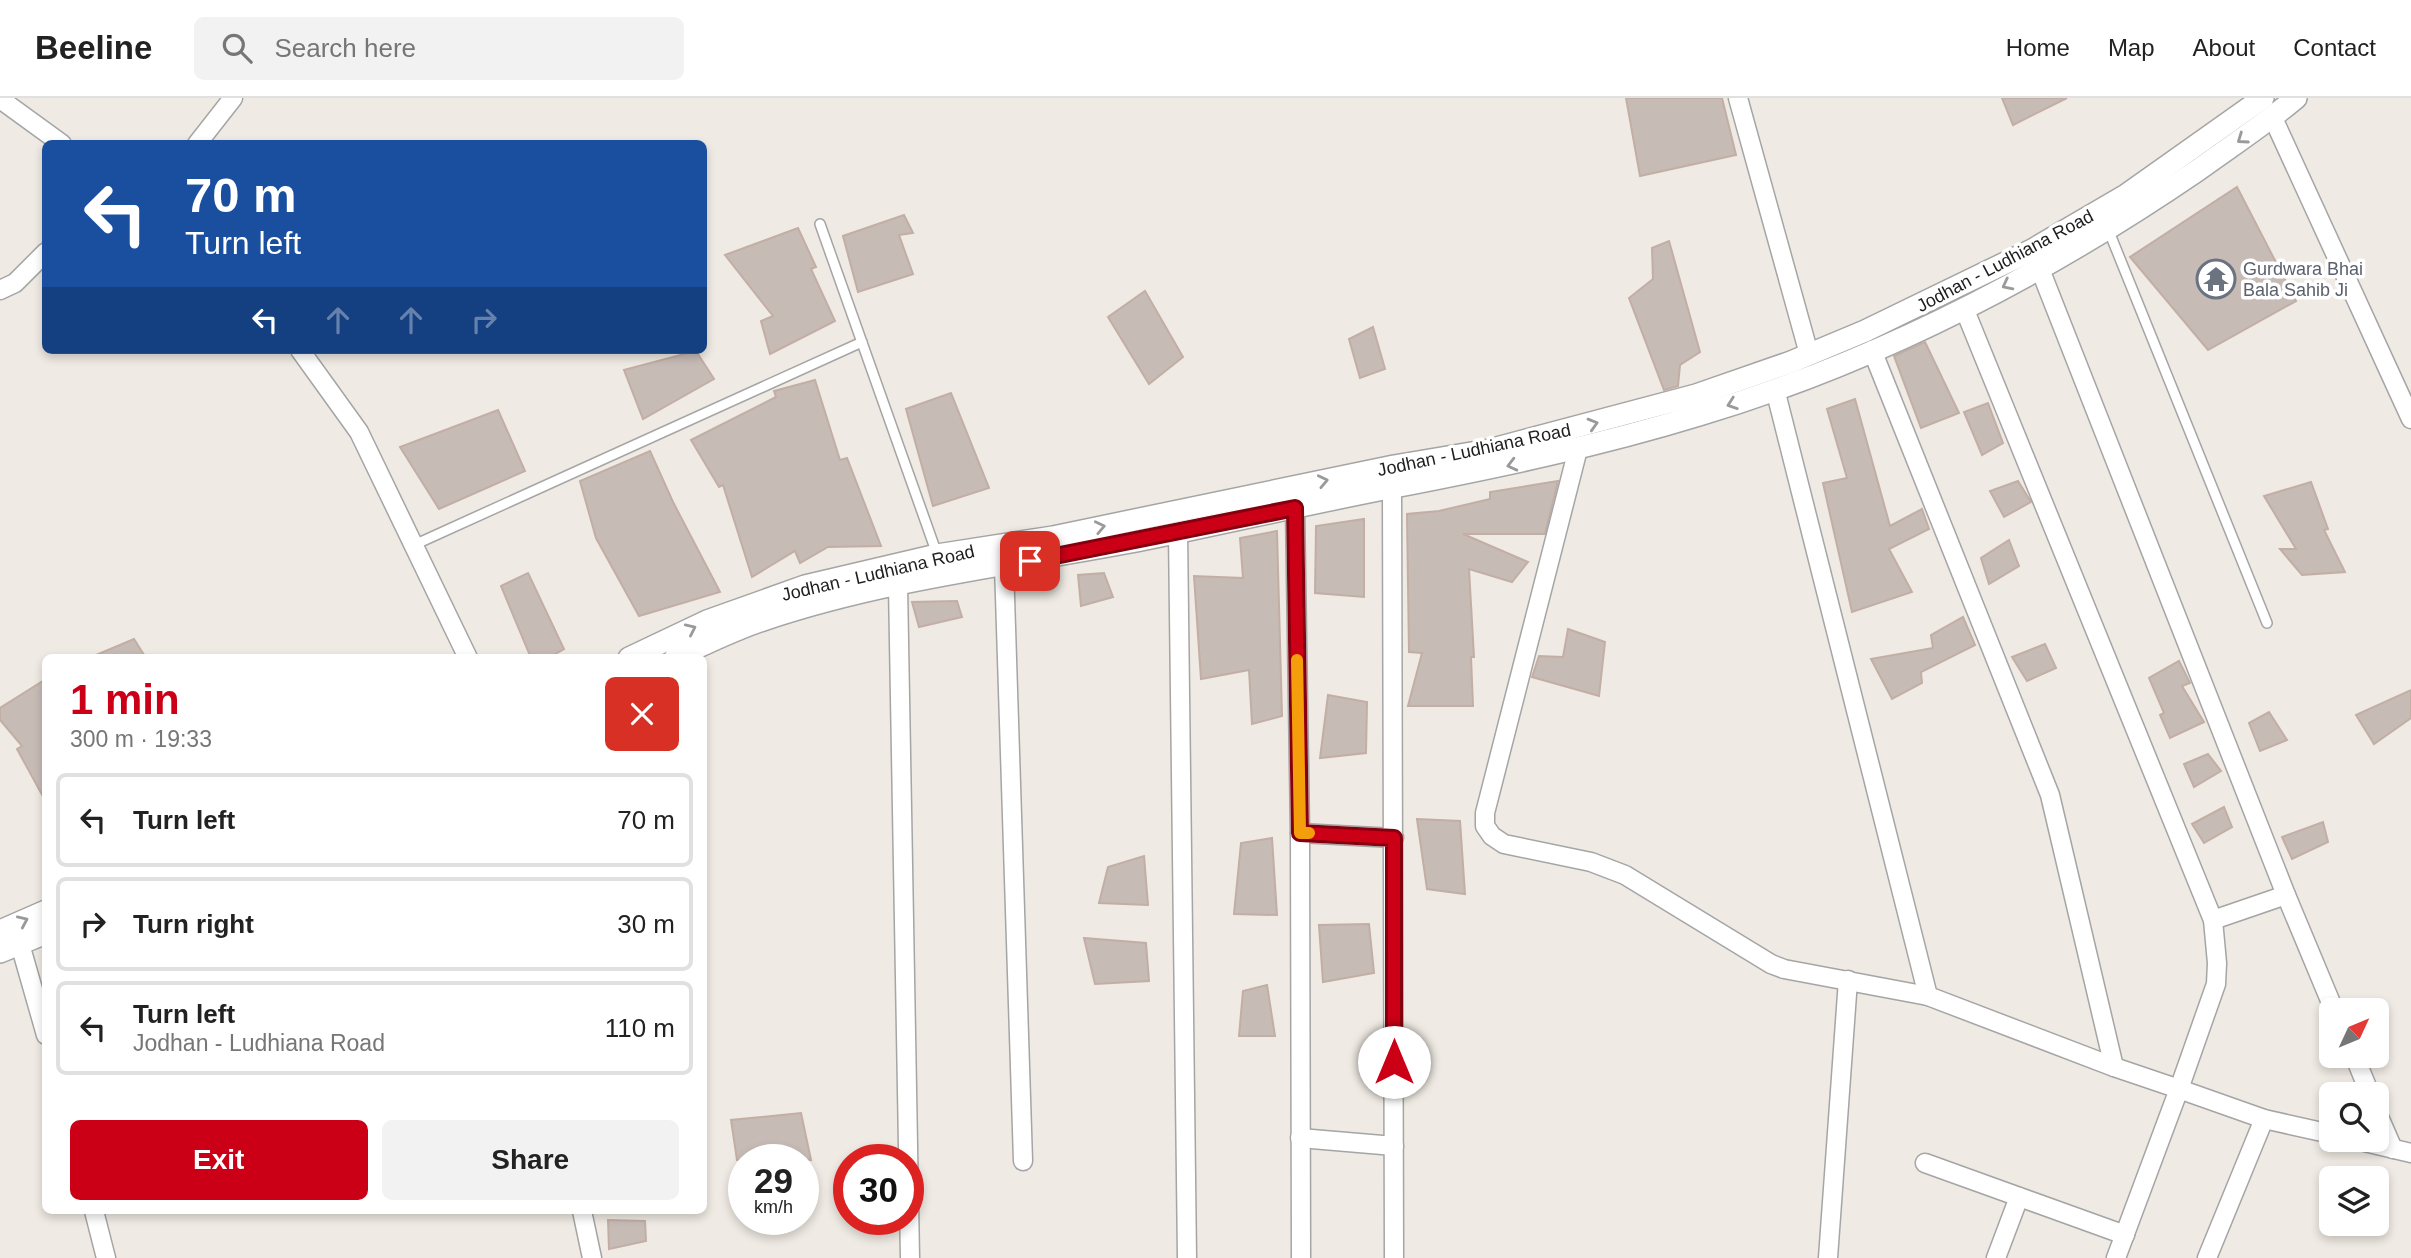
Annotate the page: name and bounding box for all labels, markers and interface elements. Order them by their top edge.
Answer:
search box [194,17,684,80]
text: Beeline [35,29,152,66]
icon: search [218,29,256,67]
text: Search here [274,33,416,63]
text: Home [2006,34,2070,61]
text: Map [2108,34,2155,61]
text: About [2193,34,2255,61]
text: Contact [2293,34,2376,61]
one-way arrow [2237,131,2250,143]
icon: left [70,168,161,259]
text: 70 m [185,168,297,222]
street label: Jodhan - Ludhiana Road [1913,206,2097,316]
text: Turn left [185,225,301,261]
temple icon: Gurdwara Bhai Bala Sahib Ji [2195,258,2237,300]
place label: Gurdwara Bhai Bala Sahib Ji [2243,259,2363,300]
one-way arrow [2002,276,2014,290]
icon: left [246,301,284,339]
icon: ahead [319,301,357,339]
icon: ahead [392,301,430,339]
icon: right [465,301,503,339]
one-way arrow [1726,396,1738,410]
one-way arrow [1587,418,1599,432]
street label: Jodhan - Ludhiana Road [1375,420,1573,480]
one-way arrow [1507,457,1519,471]
one-way arrow [1317,475,1329,490]
one-way arrow [1094,521,1106,536]
pin [1000,531,1060,591]
street label: Jodhan - Ludhiana Road [780,541,976,605]
icon: arrive [1011,542,1049,580]
one-way arrow [683,623,696,637]
text: 1 min [70,676,180,723]
button: close [605,677,679,751]
text: 300 m · 19:33 [70,726,212,752]
icon: left [74,801,112,839]
text: Turn left [133,805,235,835]
text: 70 m [617,805,675,835]
icon: right [74,905,112,943]
text: Turn right [133,909,254,939]
text: 30 m [617,909,675,939]
one-way arrow [16,915,28,929]
north arrow [2319,998,2389,1068]
map controls [2319,998,2389,1236]
text: Turn left [133,999,235,1029]
icon: left [74,1009,112,1047]
text: 110 m [605,1013,675,1043]
position arrow [1357,1025,1431,1099]
text: Jodhan - Ludhiana Road [133,1030,385,1056]
button: search [2319,1082,2389,1152]
button: Exit [70,1120,368,1200]
button: Share [382,1120,679,1200]
speed limit sign: 30 [833,1144,924,1235]
text: 29 [754,1161,793,1200]
button: layers [2319,1166,2389,1236]
text: km/h [754,1197,793,1217]

